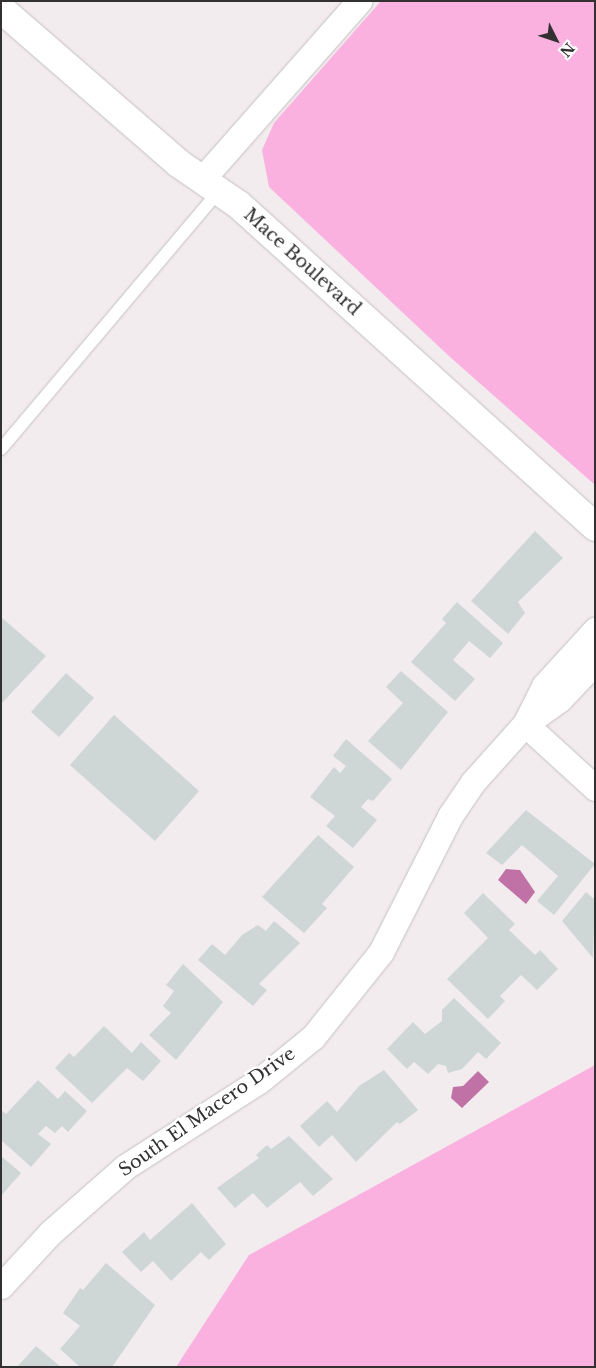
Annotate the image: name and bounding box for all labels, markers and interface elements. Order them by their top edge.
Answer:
north arrow [531,15,581,65]
text: N [556,39,578,61]
street label: Mace Boulevard [239,204,365,320]
street label: South El Macero Drive [115,1043,299,1181]

